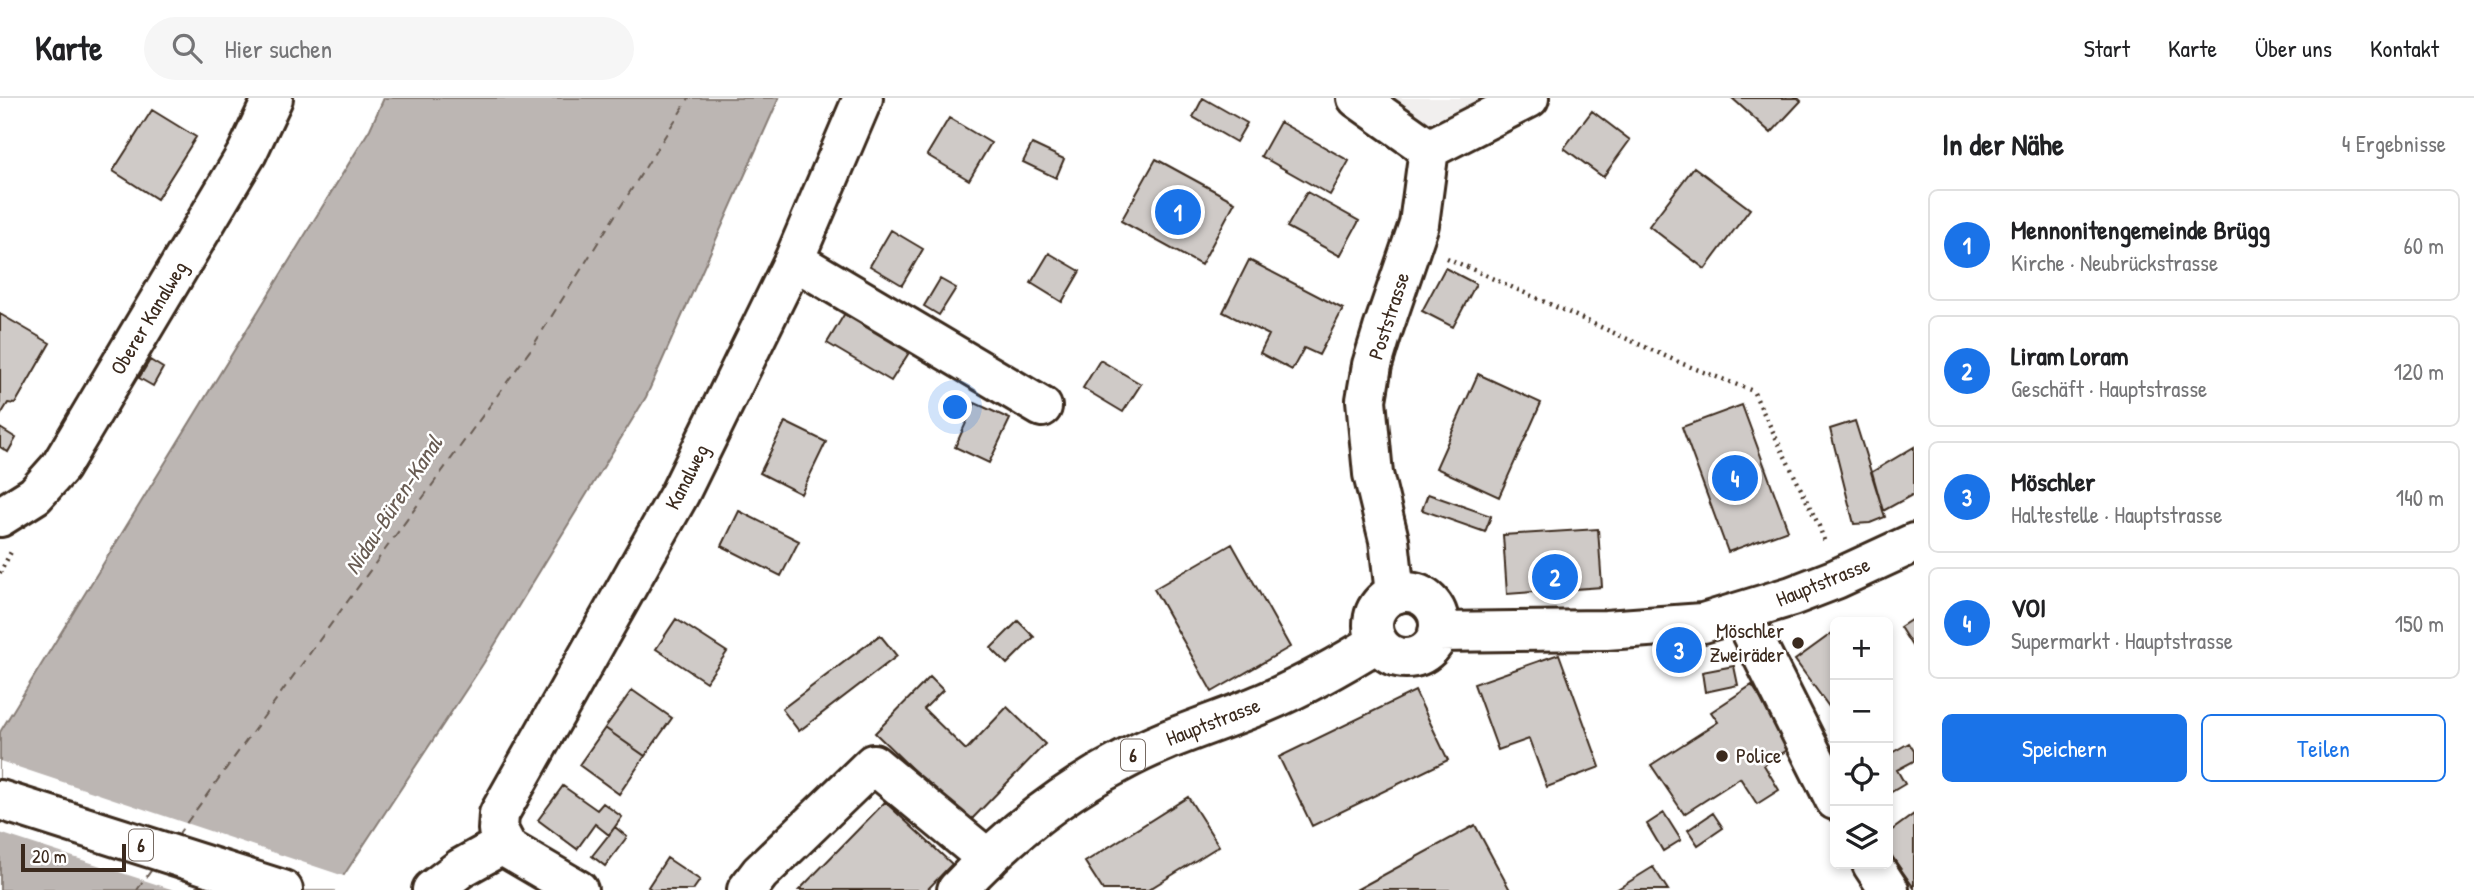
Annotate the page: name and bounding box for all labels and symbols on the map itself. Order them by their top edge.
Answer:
pin: 1 [1155,186,1201,238]
street label: Oberer Kanalweg [103,255,194,380]
street label: Poststrasse [1361,269,1416,363]
your location [938,390,972,424]
water label: Nidau-Büren-Kanal [336,429,449,580]
street label: Kanalweg [658,439,715,515]
pin: 4 [1712,452,1758,504]
street label: Hauptstrasse [1772,550,1874,613]
pin: 2 [1532,551,1578,603]
place label: Möschler Zweiräder [1710,616,1784,669]
pin: 3 [1656,624,1702,676]
marker: Möschler Zweiräder [1790,635,1806,651]
street label: Hauptstrasse [1161,690,1264,753]
road number: 6 [1121,740,1145,770]
place label: Police [1736,741,1781,770]
marker: Police [1714,748,1730,764]
road number: 6 [129,830,153,860]
scale bar [21,841,126,873]

